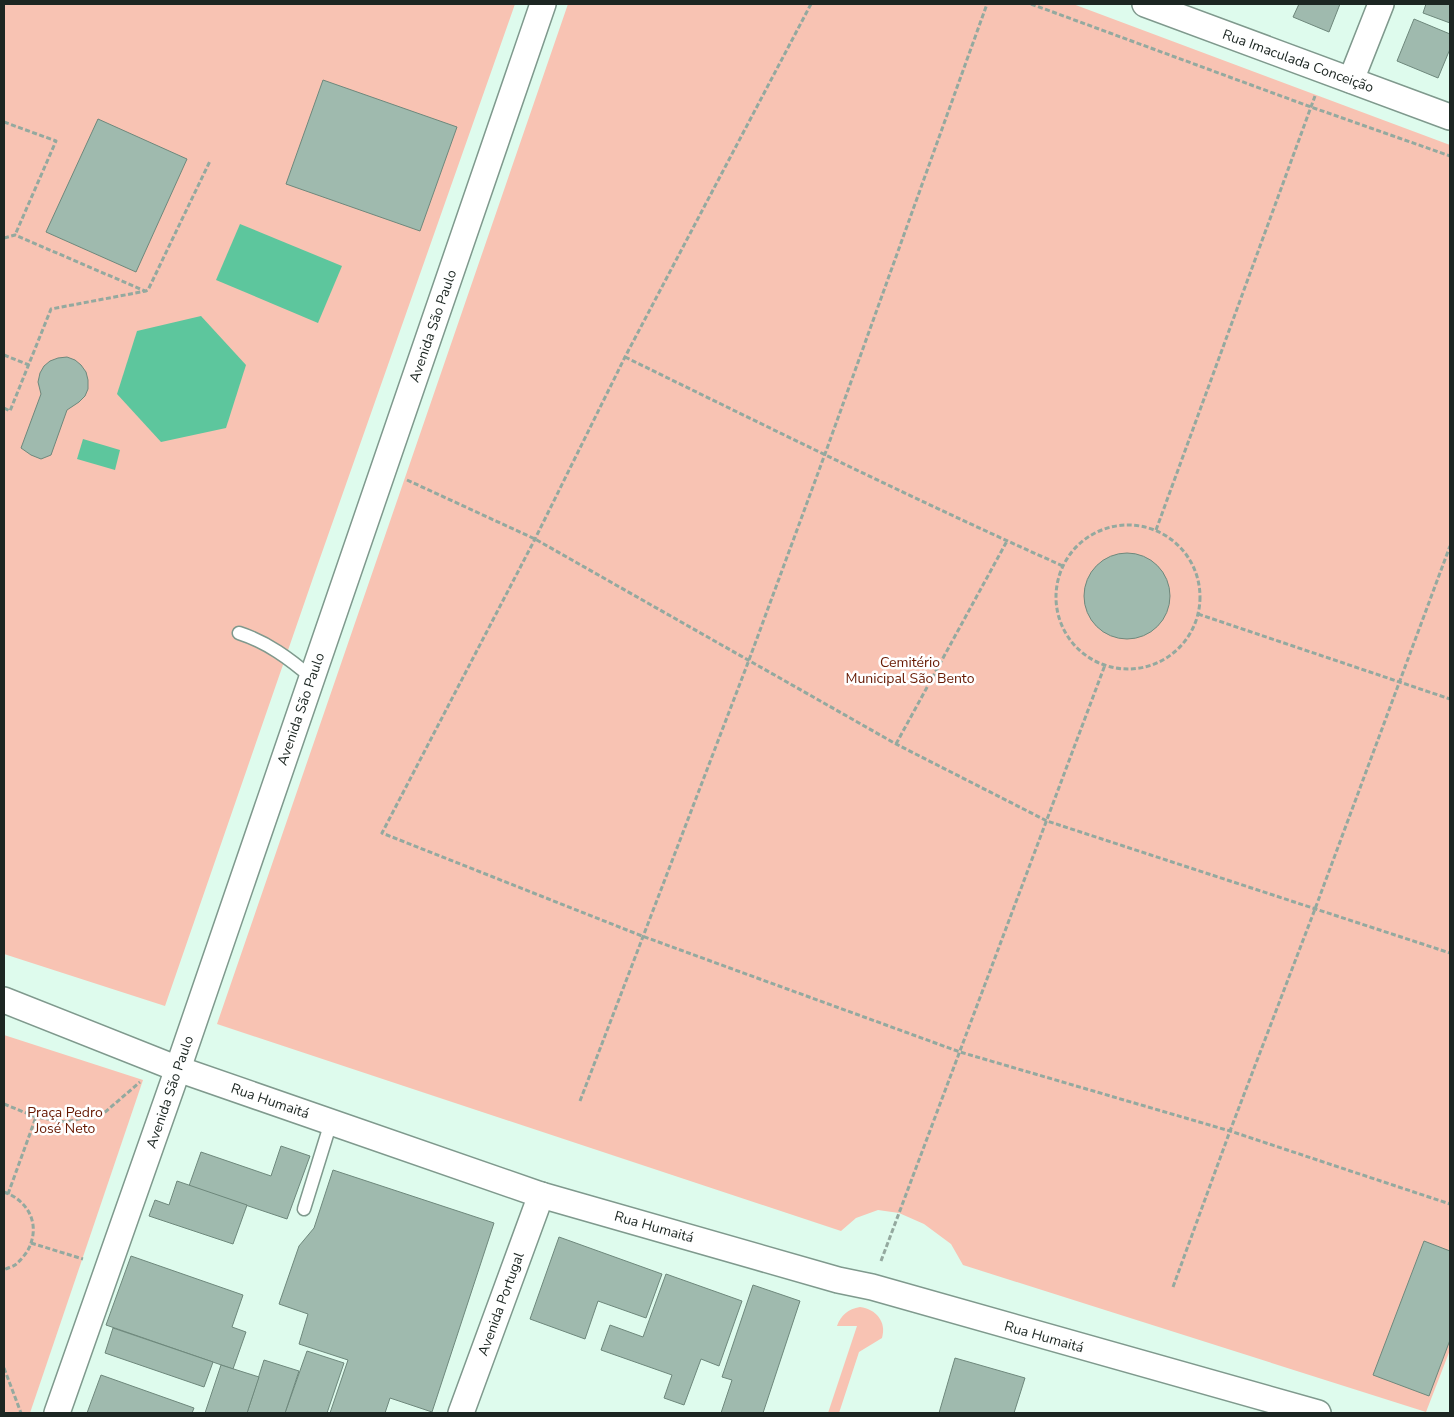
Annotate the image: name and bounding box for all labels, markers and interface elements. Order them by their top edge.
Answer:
street label: Rua Imaculada Conceição [1220,25,1376,97]
street label: Avenida São Paulo [405,267,461,385]
street label: Avenida São Paulo [273,650,329,768]
park label: Cemitério Municipal São Bento [846,653,975,688]
street label: Avenida São Paulo [142,1033,198,1151]
street label: Rua Humaitá [228,1079,312,1123]
park label: Praça Pedro José Neto [27,1103,103,1138]
street label: Rua Humaitá [612,1207,696,1247]
street label: Avenida Portugal [473,1249,529,1358]
street label: Rua Humaitá [1002,1317,1086,1357]

